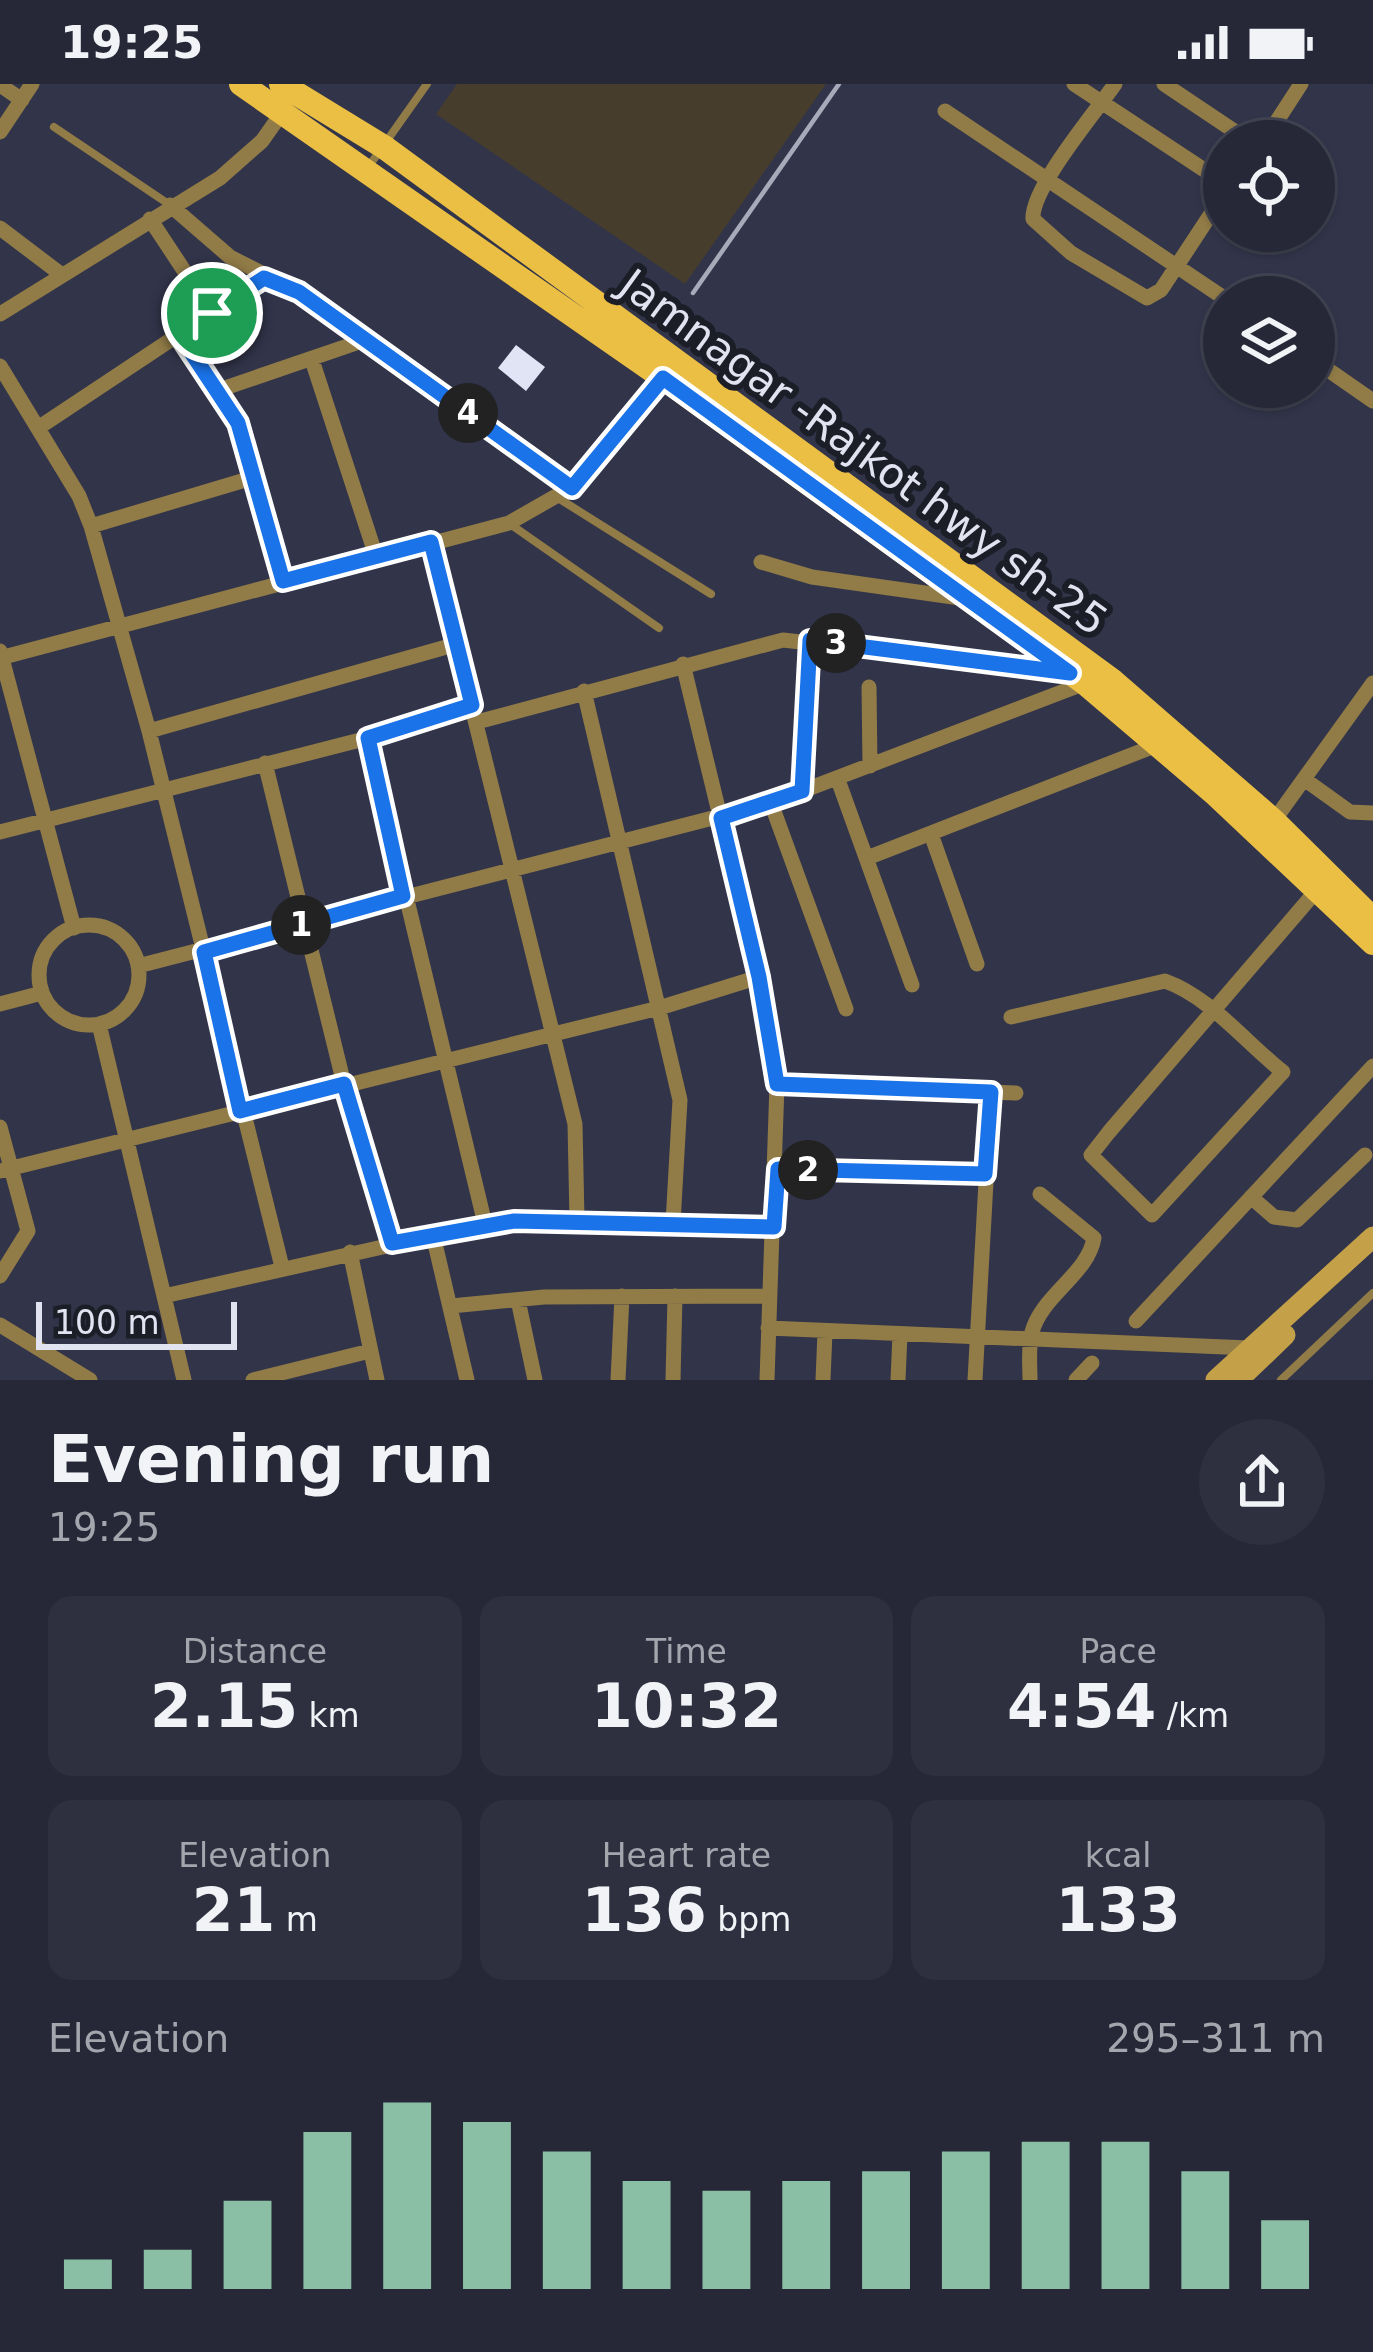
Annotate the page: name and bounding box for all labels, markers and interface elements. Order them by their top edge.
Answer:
text: 19:25 [60,16,203,69]
map controls [1203,120,1335,408]
button: locate [1203,120,1335,252]
street label: Jamnagar -Rajkot hwy sh-25 [608,257,1117,646]
pin [161,262,263,364]
button: layers [1203,276,1335,408]
icon: arrive [179,280,245,346]
pin: 4 [438,383,498,443]
text: 4 [457,393,479,432]
pin: 3 [806,613,866,673]
text: 3 [825,623,847,662]
pin: 1 [271,895,331,955]
text: 1 [290,905,312,944]
pin: 2 [778,1140,838,1200]
text: 2 [797,1150,819,1189]
scale bar [36,1296,237,1349]
text: 100 m [54,1303,160,1342]
button: share [1199,1419,1325,1545]
text: Evening run [48,1421,494,1498]
text: 19:25 [48,1505,160,1550]
text: Distance [183,1632,327,1671]
text: Time [646,1632,727,1671]
text: Pace [1080,1632,1157,1671]
text: 2.15 [150,1671,298,1741]
text: 10:32 [591,1671,782,1741]
text: 4:54 [1007,1671,1156,1741]
text: km [298,1696,360,1735]
text: /km [1156,1696,1229,1735]
text: Elevation [178,1836,331,1875]
text: Heart rate [602,1836,771,1875]
text: kcal [1085,1836,1151,1875]
text: 21 [192,1875,275,1945]
text: 136 [582,1875,707,1945]
text: 133 [1056,1875,1181,1945]
text: m [275,1900,318,1939]
text: bpm [707,1900,791,1939]
text: Elevation [48,2016,229,2061]
text: 295–311 m [1106,2016,1325,2061]

